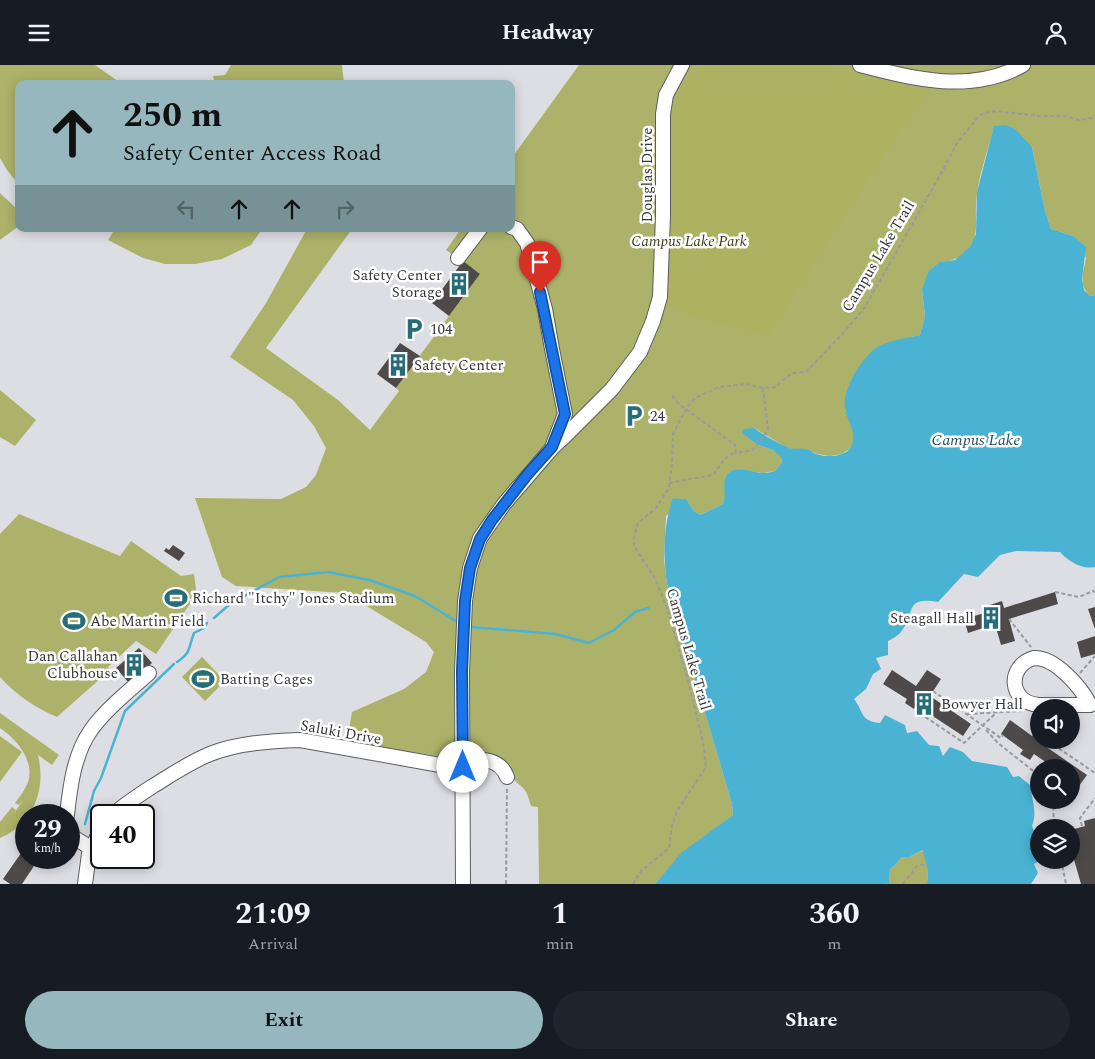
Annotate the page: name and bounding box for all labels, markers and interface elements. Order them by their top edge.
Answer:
text: Headway [502,16,593,49]
icon: menu [25,19,53,47]
icon: person [1042,19,1070,47]
text: 250 m [123,89,222,142]
icon: ahead [40,100,105,165]
street label: Douglas Drive [636,128,659,222]
text: Safety Center Access Road [123,137,381,170]
icon: left [172,195,200,223]
icon: ahead [225,195,253,223]
icon: ahead [278,195,306,223]
icon: right [331,195,359,223]
street label: Campus Lake Trail [836,196,921,316]
park label: Campus Lake Park [631,230,747,253]
pin [519,241,561,292]
icon: arrive [526,248,554,276]
place label: Safety Center Storage [352,264,442,304]
building icon: Safety Center Storage [446,271,472,297]
parking icon: 104 [401,316,427,342]
place label: 104 [430,318,453,341]
building icon: Safety Center [385,352,411,378]
place label: Safety Center [414,354,504,377]
parking icon: 24 [621,403,647,429]
place label: 24 [650,405,666,428]
water label: Campus Lake [932,428,1020,452]
sports icon: Richard "Itchy" Jones Stadium [163,585,189,611]
street label: Campus Lake Trail [660,585,717,713]
place label: Richard "Itchy" Jones Stadium [192,587,394,610]
building icon: Steagall Hall [978,605,1004,631]
place label: Steagall Hall [890,607,974,630]
sports icon: Abe Martin Field [61,608,87,634]
place label: Abe Martin Field [90,610,204,633]
place label: Dan Callahan Clubhouse [28,645,118,685]
building icon: Dan Callahan Clubhouse [121,652,147,678]
sports icon: Batting Cages [190,666,216,692]
place label: Batting Cages [220,668,313,691]
building icon: Bowyer Hall [911,691,937,717]
place label: Bowyer Hall [941,693,1023,716]
map controls [1030,699,1080,869]
button: sound [1030,699,1080,749]
street label: Saluki Drive [299,714,383,751]
position arrow [436,740,488,792]
button: search [1030,759,1080,809]
speed limit sign: 40 [90,804,155,869]
text: 29 [33,811,62,849]
button: layers [1030,819,1080,869]
text: km/h [34,839,61,858]
text: 21:09 [235,891,311,937]
text: 1 [551,891,568,937]
text: 360 [809,891,860,937]
text: Arrival [248,932,298,956]
text: min [546,932,574,956]
text: m [828,932,841,956]
button: Exit [25,991,543,1049]
button: Share [553,991,1070,1049]

